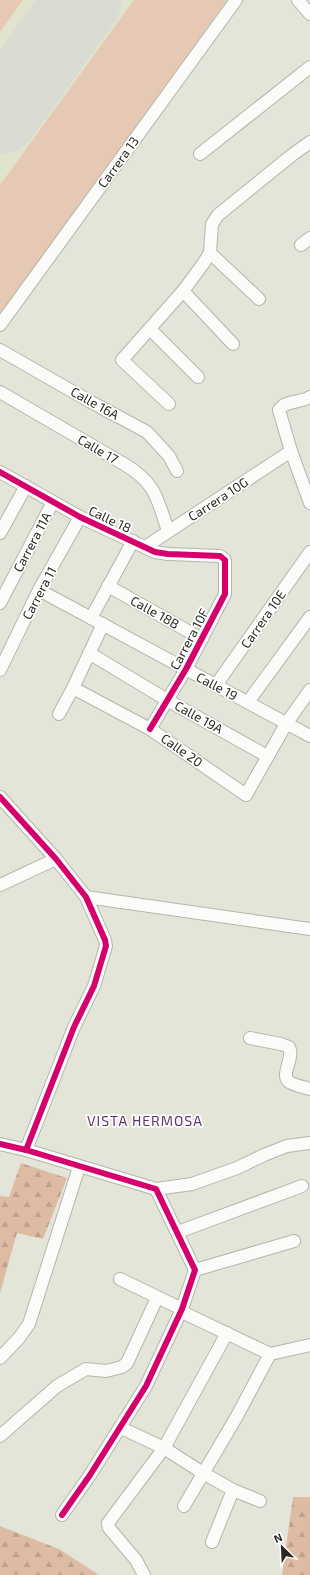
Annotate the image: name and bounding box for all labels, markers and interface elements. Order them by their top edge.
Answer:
street label: Carrera 13 [94,133,142,191]
street label: Calle 16A [68,383,122,423]
street label: Calle 17 [75,431,121,467]
street label: Carrera 10G [185,474,251,524]
street label: Calle 18 [86,502,134,536]
street label: Carrera 11A [10,509,54,575]
street label: Carrera 11 [18,564,60,622]
street label: Carrera 10E [237,587,289,651]
street label: Calle 18B [128,592,182,632]
street label: Carrera 10F [166,606,212,672]
street label: Calle 19 [193,668,241,704]
street label: Calle 19A [172,697,226,737]
street label: Calle 20 [158,730,206,770]
district label: VISTA HERMOSA [87,1112,203,1129]
north arrow [262,1527,302,1567]
text: N [271,1530,284,1545]

